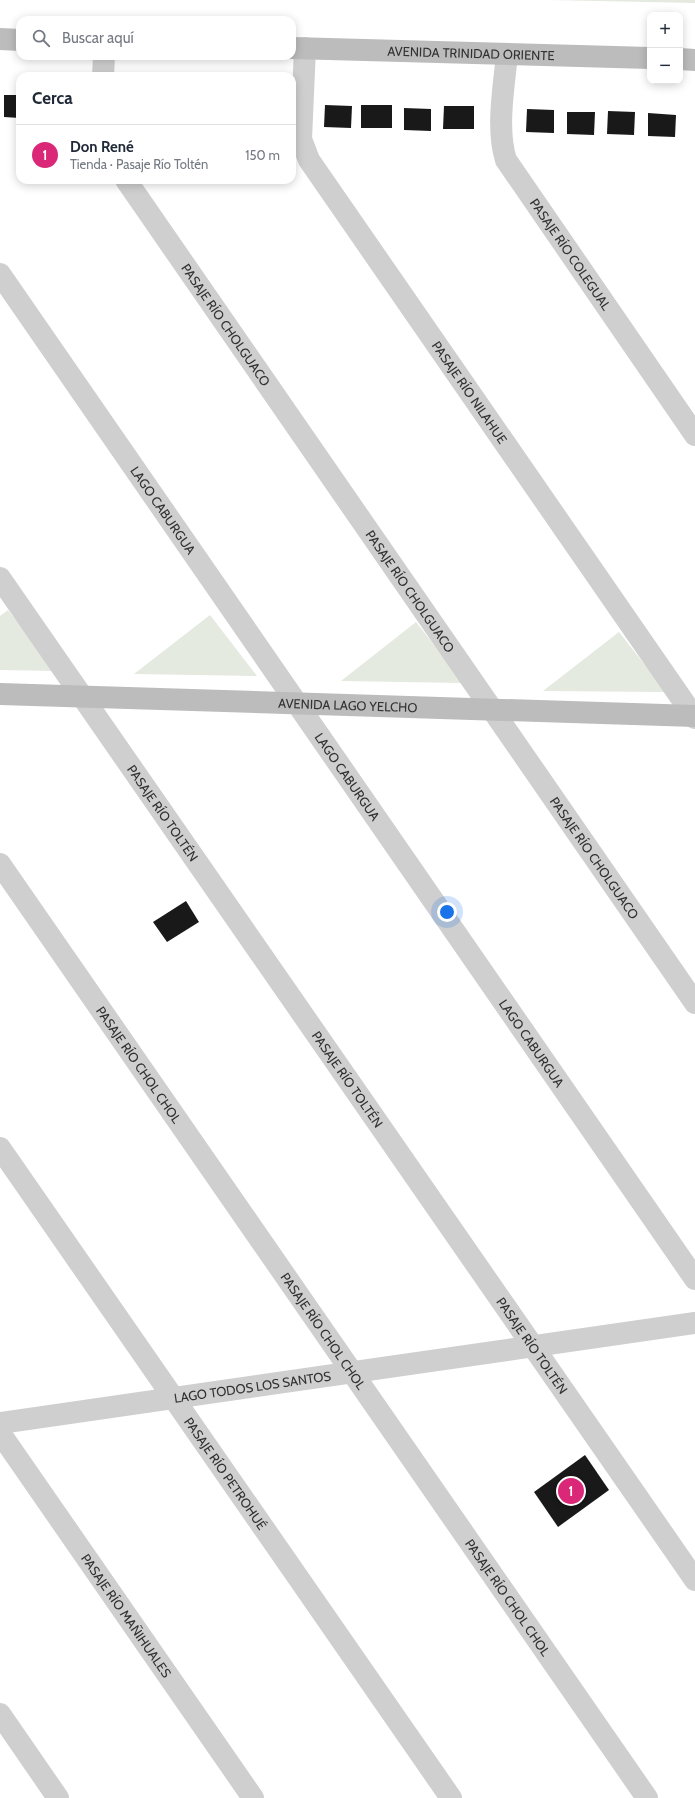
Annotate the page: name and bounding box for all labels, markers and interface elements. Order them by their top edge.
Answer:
map controls [647,12,683,84]
button: + [647,12,683,48]
search box [16,16,296,60]
icon: search [30,27,52,49]
text: Buscar aquí [62,29,134,47]
street label: AVENIDA TRINIDAD ORIENTE [387,43,555,63]
button: − [647,48,683,84]
text: Cerca [32,88,73,108]
text: Don René [70,138,134,156]
text: 1 [43,147,47,163]
text: 150 m [245,147,280,163]
text: Tienda · Pasaje Río Toltén [70,156,208,172]
street label: PASAJE RÍO COLEGUAL [527,195,615,314]
street label: PASAJE RÍO CHOLGUACO [178,260,274,389]
street label: PASAJE RÍO NILAHUE [429,338,511,447]
street label: LAGO CABURGUA [127,463,199,557]
street label: PASAJE RÍO CHOLGUACO [362,527,458,656]
street label: AVENIDA LAGO YELCHO [278,695,418,715]
street label: LAGO CABURGUA [312,730,383,824]
street label: PASAJE RÍO TOLTÉN [124,762,202,864]
street label: PASAJE RÍO CHOLGUACO [547,793,642,922]
your location [437,902,457,922]
street label: LAGO CABURGUA [496,996,568,1090]
street label: PASAJE RÍO CHOL CHOL [93,1003,185,1126]
street label: PASAJE RÍO TOLTÉN [309,1028,387,1131]
street label: PASAJE RÍO CHOL CHOL [277,1269,370,1393]
street label: PASAJE RÍO TOLTÉN [493,1294,571,1397]
street label: LAGO TODOS LOS SANTOS [173,1367,332,1406]
street label: PASAJE RÍO PETROHUÉ [181,1414,271,1533]
pin: 1 [558,1476,584,1506]
street label: PASAJE RÍO CHOL CHOL [462,1536,554,1659]
street label: PASAJE RÍO MAÑIHUALES [78,1551,175,1681]

